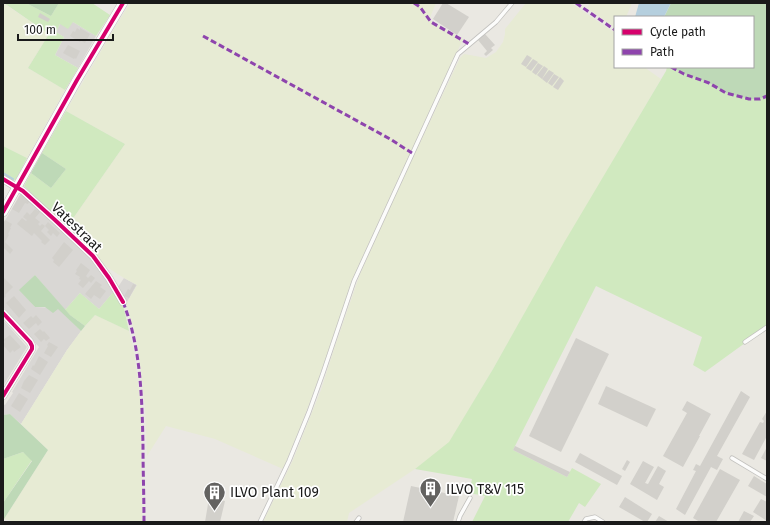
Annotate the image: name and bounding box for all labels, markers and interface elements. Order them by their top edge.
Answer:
scale bar [18,16,113,42]
legend [614,16,754,68]
text: 100 m [24,23,56,37]
text: Cycle path [650,25,706,39]
text: Path [650,45,674,59]
street label: Vatestraat [48,199,106,256]
building icon: ILVO T&V 115 [418,476,444,509]
building icon: ILVO Plant 109 [202,479,228,512]
place label: ILVO T&V 115 [446,481,524,498]
place label: ILVO Plant 109 [230,484,319,501]

